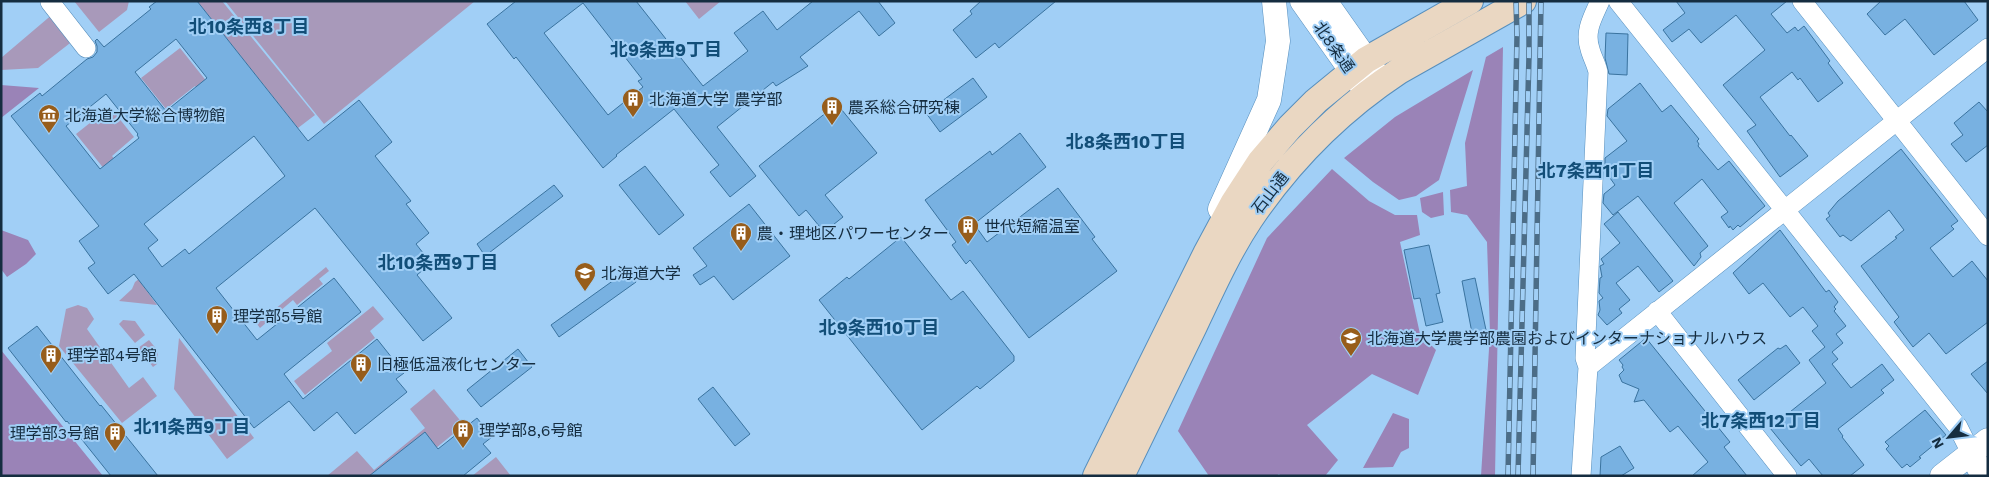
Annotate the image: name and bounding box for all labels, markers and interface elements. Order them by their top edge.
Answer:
district label: 北10条西8丁目 [189,16,309,37]
street label: 北8条通 [1310,18,1358,76]
district label: 北9条西9丁目 [610,39,722,60]
building icon: 北海道大学 農学部 [621,87,645,118]
place label: 北海道大学 農学部 [649,90,782,109]
building icon: 農系総合研究棟 [820,95,844,126]
place label: 農系総合研究棟 [848,98,960,117]
museum icon: 北海道大学総合博物館 [37,103,61,134]
place label: 北海道大学総合博物館 [65,106,225,125]
district label: 北8条西10丁目 [1066,131,1186,152]
district label: 北7条西11丁目 [1538,160,1654,181]
street label: 石山通 [1248,168,1292,218]
building icon: 世代短縮温室 [956,214,980,245]
place label: 世代短縮温室 [984,217,1080,236]
building icon: 農・理地区パワーセンター [729,221,753,252]
place label: 農・理地区パワーセンター [757,224,949,243]
district label: 北10条西9丁目 [378,252,498,273]
school or university icon: 北海道大学 [573,261,597,292]
place label: 北海道大学 [601,264,681,283]
building icon: 理学部5号館 [205,304,229,335]
place label: 理学部5号館 [233,307,322,326]
district label: 北9条西10丁目 [819,317,939,338]
school or university icon: 北海道大学農学部農園およびインターナショナルハウス [1339,326,1363,357]
place label: 北海道大学農学部農園およびインターナショナルハウス [1367,329,1767,348]
building icon: 理学部4号館 [39,343,63,374]
place label: 理学部4号館 [67,346,157,365]
building icon: 旧極低温液化センター [349,352,373,383]
place label: 旧極低温液化センター [377,355,537,374]
district label: 北7条西12丁目 [1701,410,1821,431]
north arrow [1924,412,1974,462]
district label: 北11条西9丁目 [134,416,250,437]
building icon: 理学部8,6号館 [451,418,475,449]
building icon: 理学部3号館 [103,421,127,452]
place label: 理学部8,6号館 [479,421,583,440]
place label: 理学部3号館 [10,424,99,443]
text: N [1928,435,1947,451]

